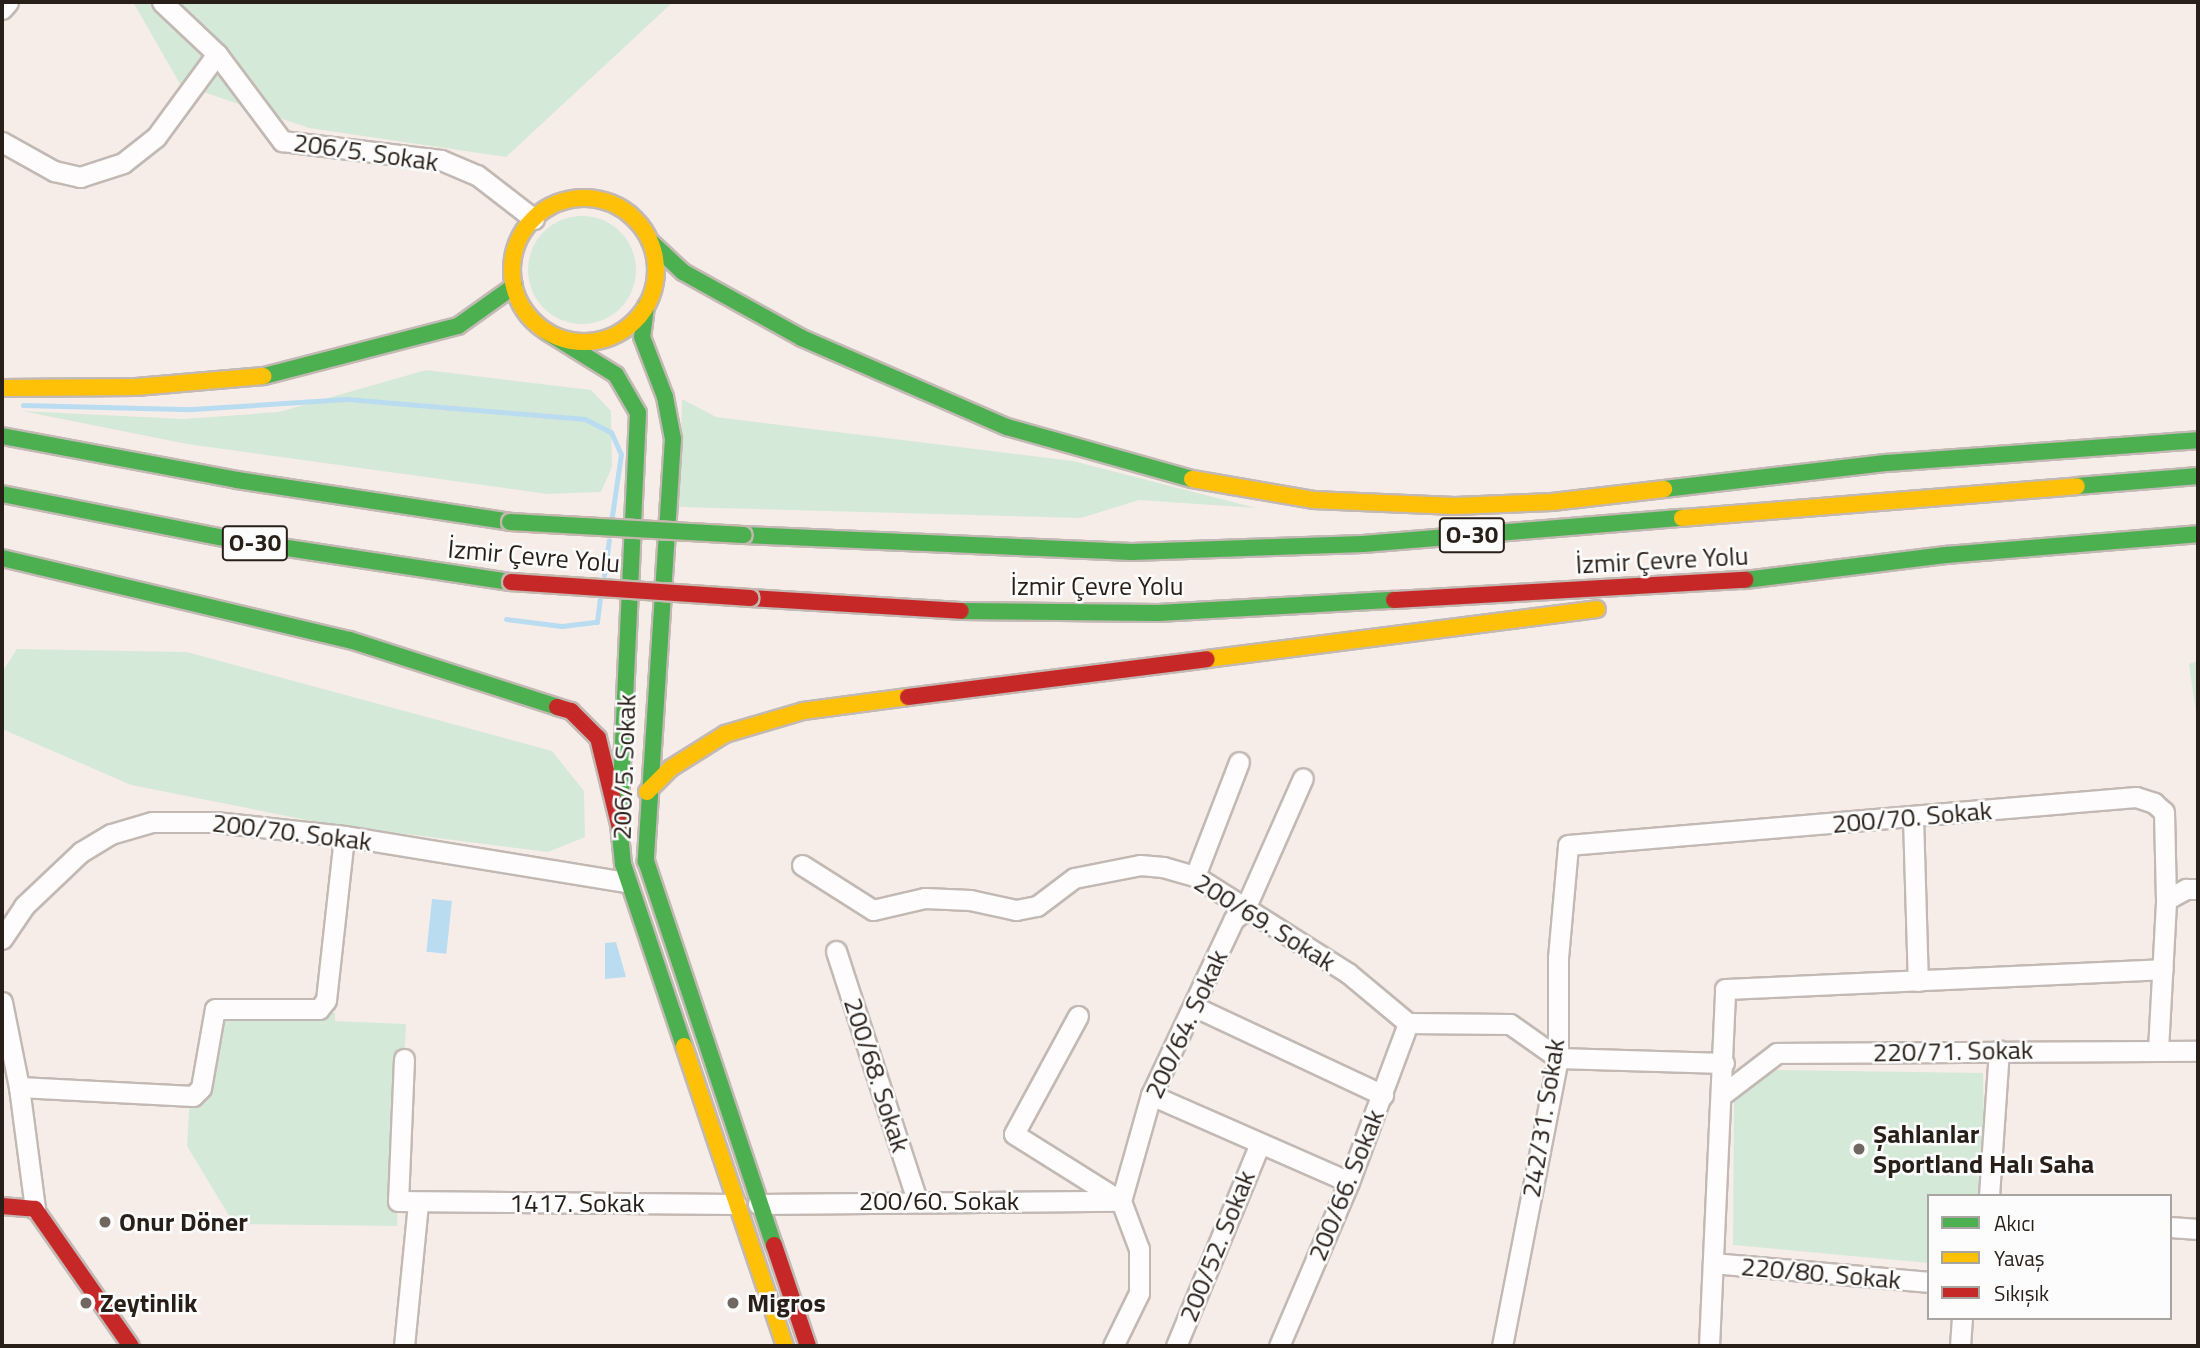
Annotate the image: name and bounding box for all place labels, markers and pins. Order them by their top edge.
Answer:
place label: Şahlanlar Sportland Halı Saha [1873,1118,2094,1180]
marker: Şahlanlar Sportland Halı Saha [1851,1141,1867,1157]
place label: Onur Döner [119,1206,248,1238]
marker: Onur Döner [97,1214,113,1230]
place label: Zeytinlik [100,1287,197,1319]
place label: Migros [747,1287,826,1319]
marker: Zeytinlik [78,1295,94,1311]
marker: Migros [725,1295,741,1311]

